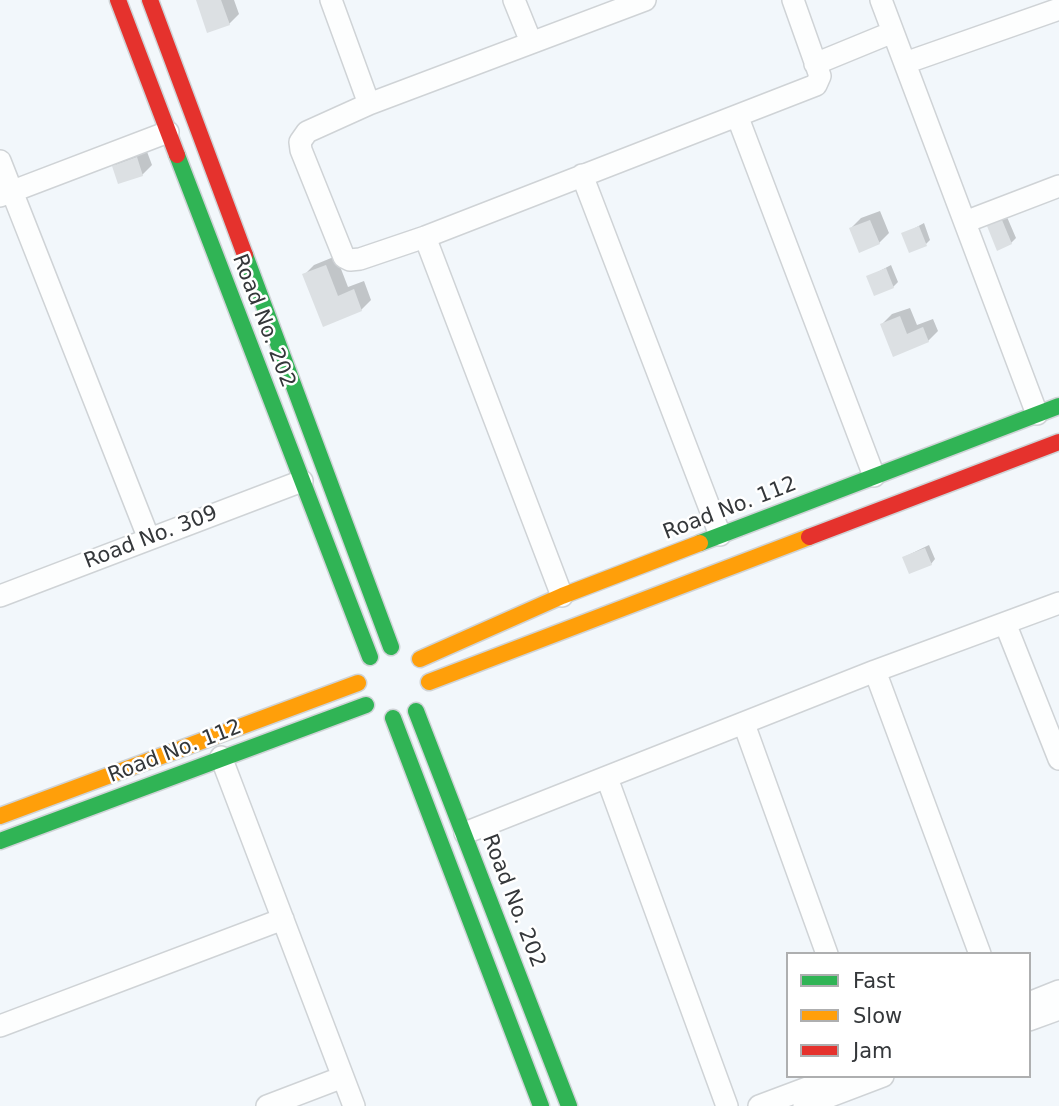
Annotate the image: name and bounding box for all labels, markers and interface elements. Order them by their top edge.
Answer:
street label: Road No. 202 [226,251,300,391]
street label: Road No. 112 [660,472,800,546]
street label: Road No. 309 [81,501,221,575]
street label: Road No. 112 [105,715,245,789]
street label: Road No. 202 [476,831,550,971]
legend [786,952,1031,1078]
text: Fast [853,969,895,993]
text: Slow [853,1004,902,1028]
text: Jam [853,1039,893,1063]

